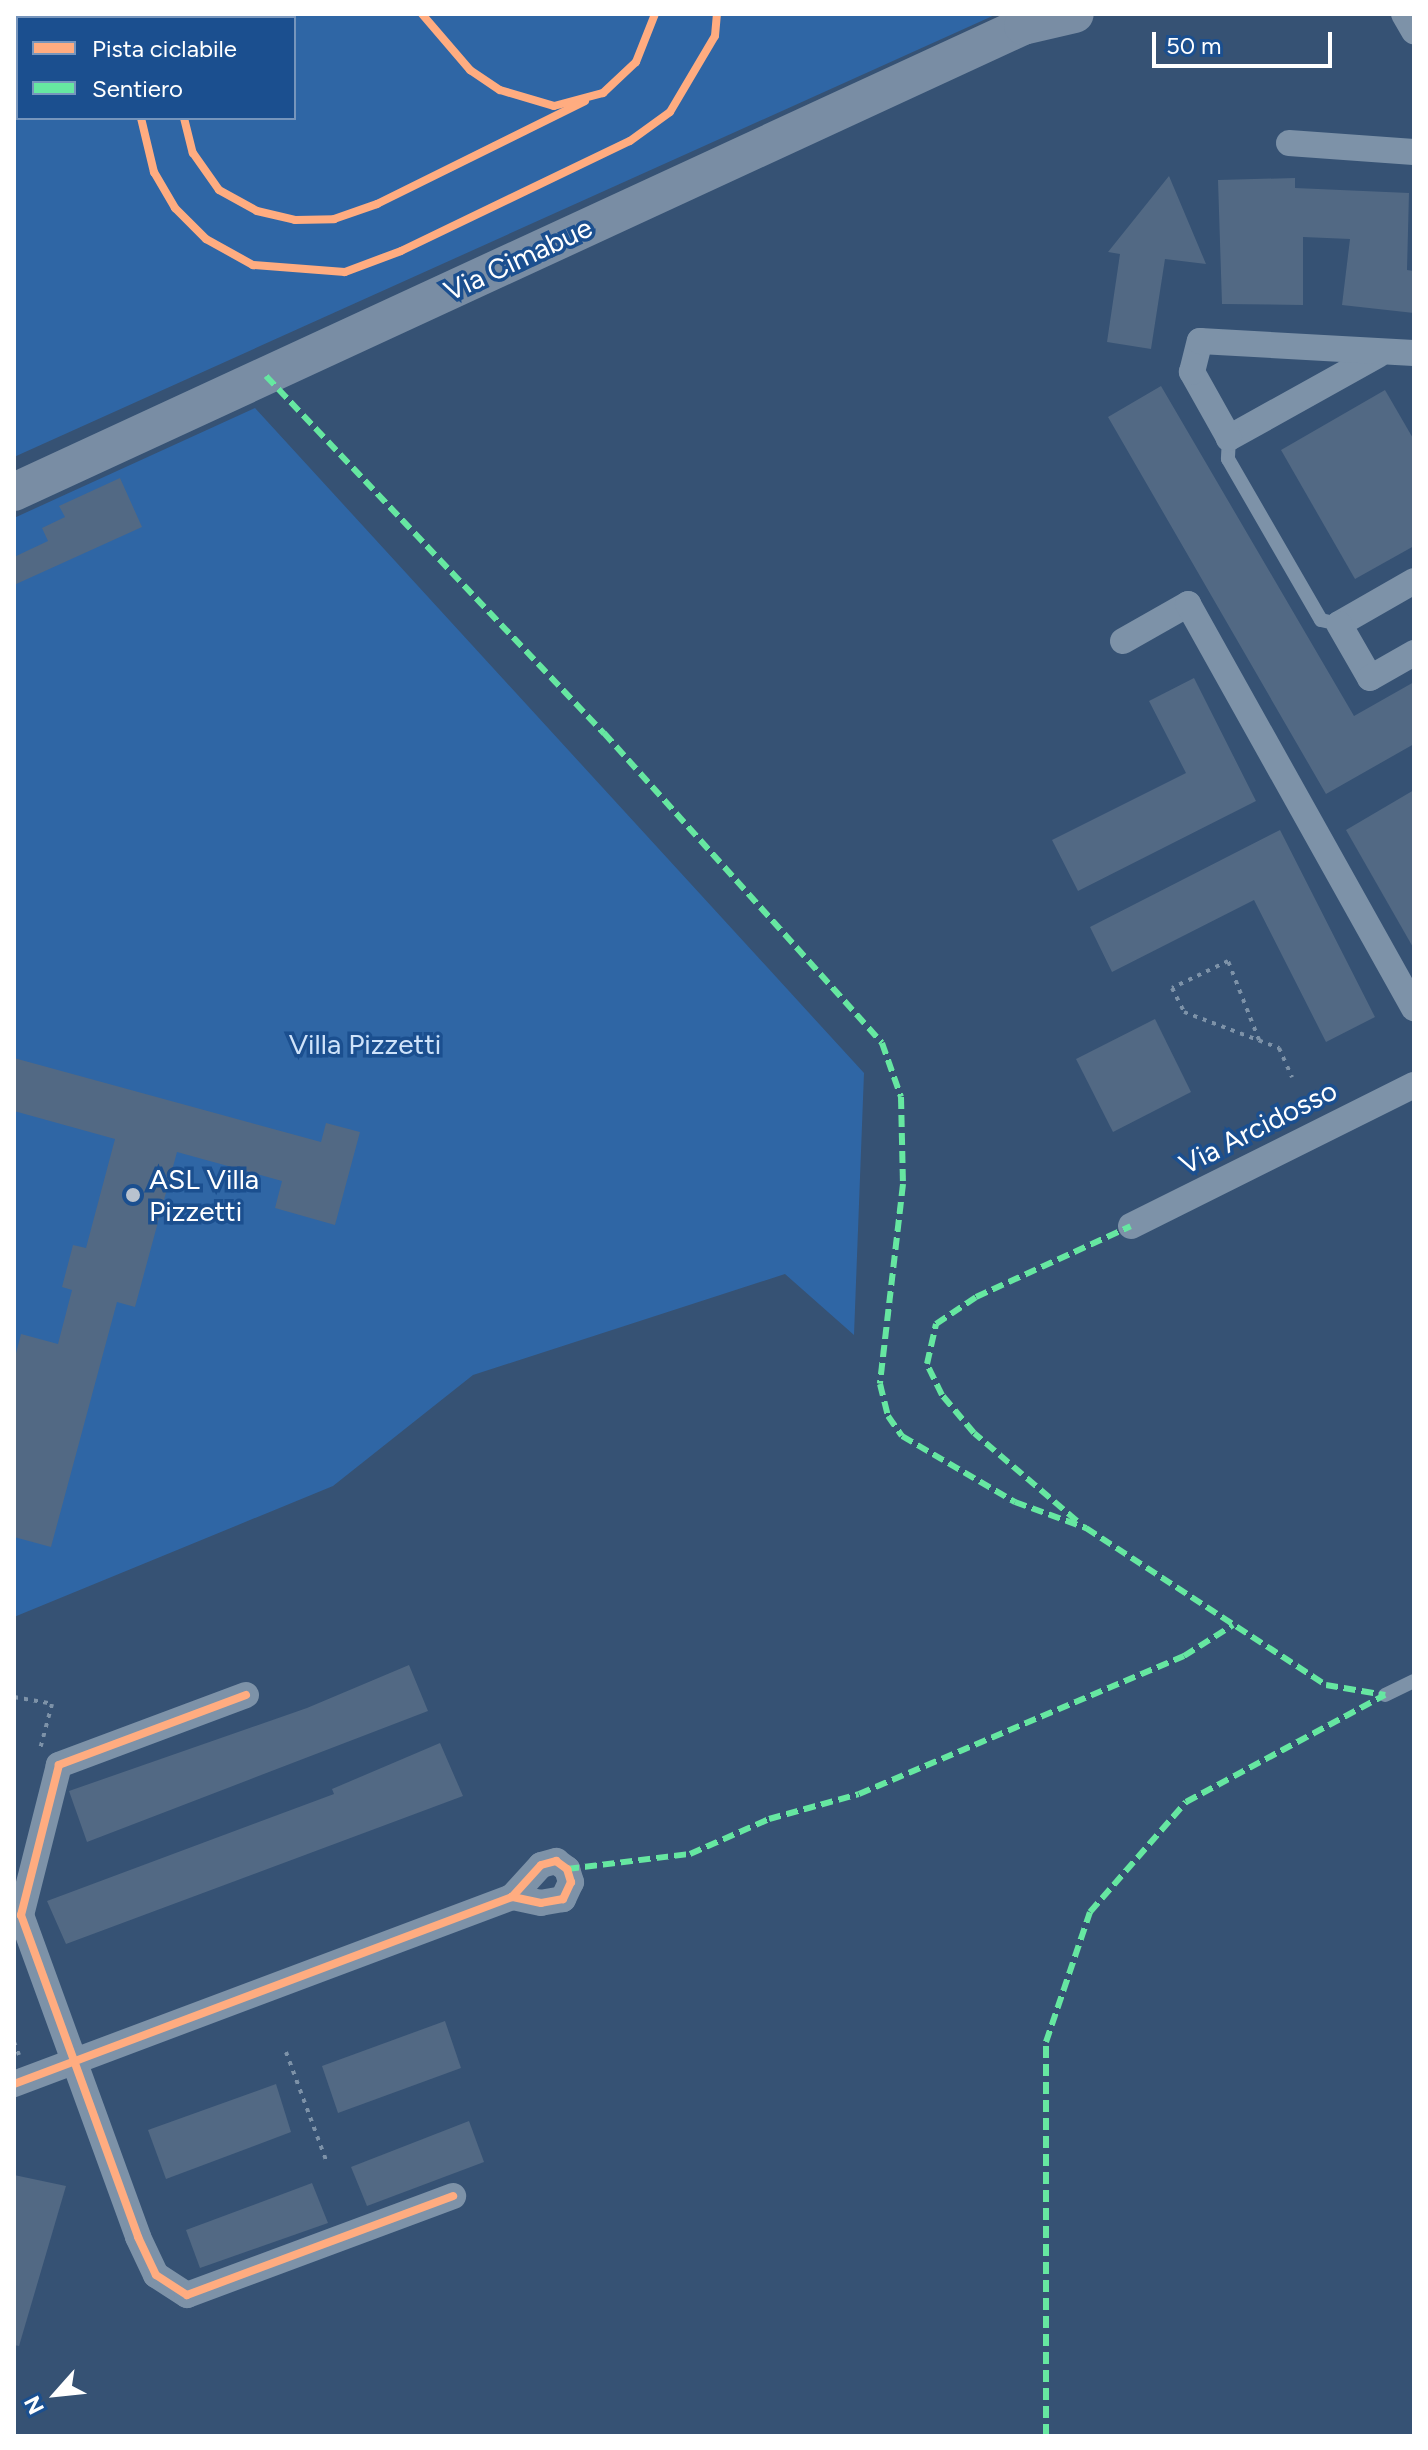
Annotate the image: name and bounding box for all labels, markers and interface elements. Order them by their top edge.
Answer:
legend [16,16,296,120]
scale bar [1156,16,1336,66]
text: 50 m [1166,31,1222,60]
text: Pista ciclabile [92,34,237,63]
text: Sentiero [92,74,183,103]
street label: Via Cimabue [439,210,597,308]
park label: Villa Pizzetti [289,1027,441,1061]
street label: Via Arcidosso [1174,1073,1342,1181]
place label: ASL Villa Pizzetti [149,1162,259,1228]
marker: ASL Villa Pizzetti [124,1186,142,1204]
north arrow [16,2354,96,2434]
text: N [18,2391,50,2419]

